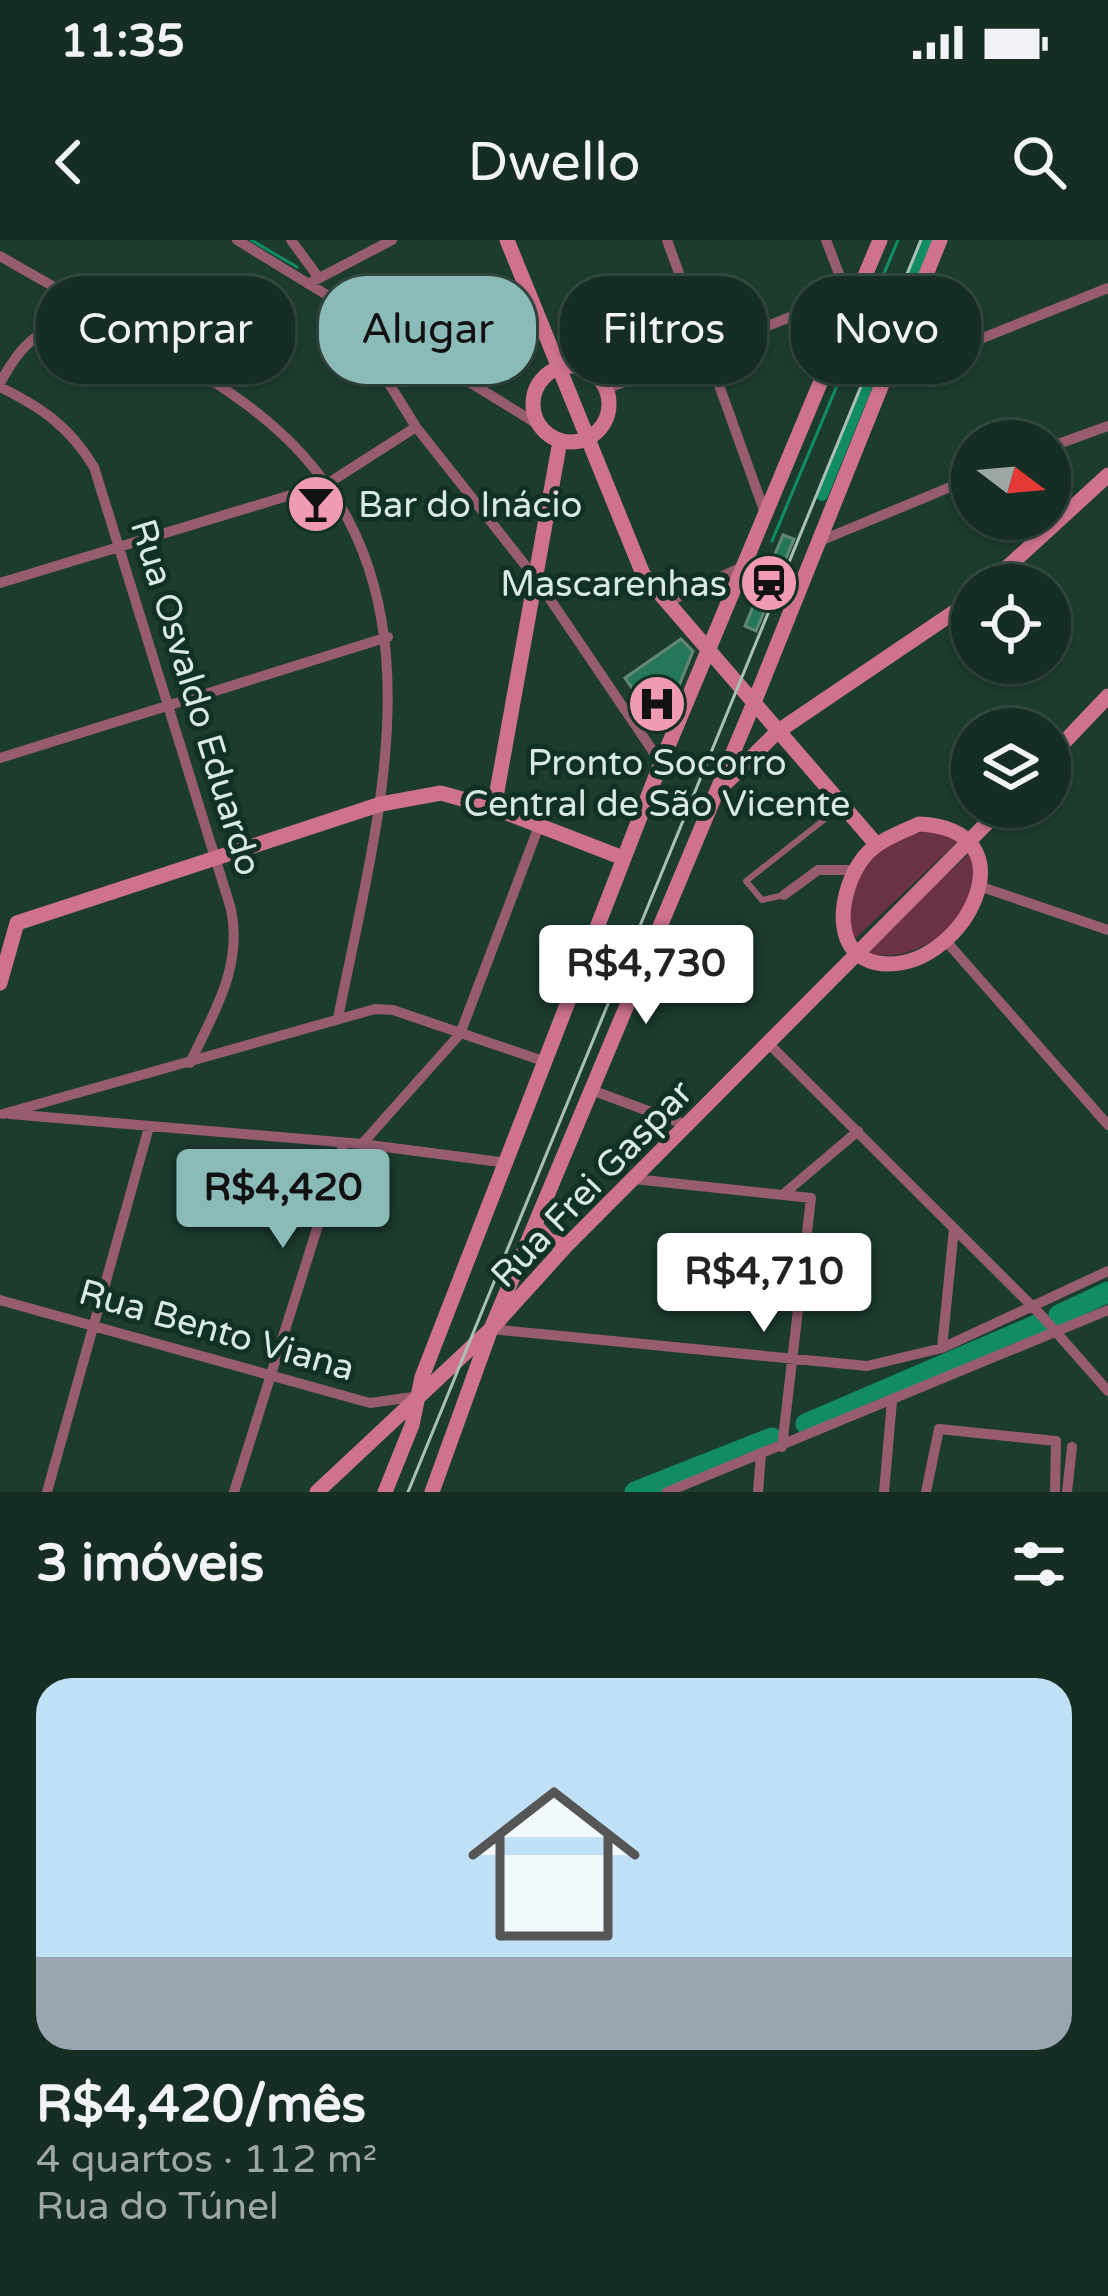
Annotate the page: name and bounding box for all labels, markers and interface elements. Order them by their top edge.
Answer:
text: 11:35 [60,15,185,69]
icon: back [36,129,102,195]
icon: search [1006,129,1072,195]
text: Dwello [467,130,641,195]
chip: Comprar [36,276,295,384]
chip: Alugar [319,276,536,384]
chip: Filtros [560,276,767,384]
chip: Novo [791,276,981,384]
north arrow [951,420,1071,540]
map controls [951,420,1071,828]
bar icon: Bar do Inácio [285,473,347,535]
place label: Bar do Inácio [358,484,582,527]
street label: Rua Osvaldo Eduardo [121,514,270,881]
station icon: Mascarenhas [738,552,800,614]
place label: Mascarenhas [500,563,727,606]
button: locate [951,564,1071,684]
hospital icon: Pronto Socorro Central de São Vicente [626,673,688,735]
button: layers [951,708,1071,828]
place label: Pronto Socorro Central de São Vicente [464,742,850,826]
pin: R$4,730 [535,925,757,1027]
text: R$4,730 [566,940,726,987]
street label: Rua Frei Gaspar [482,1071,702,1297]
pin: R$4,420 [172,1149,394,1251]
text: R$4,420 [203,1164,363,1211]
pin: R$4,710 [653,1233,875,1335]
text: R$4,710 [684,1248,844,1295]
street label: Rua Bento Viana [74,1271,359,1390]
icon: filters [1006,1531,1072,1597]
text: 3 imóveis [36,1533,264,1595]
icon: home [446,1756,662,1972]
text: R$4,420/mês [36,2074,366,2136]
text: 4 quartos · 112 m² [36,2136,377,2183]
text: Rua do Túnel [36,2183,279,2230]

